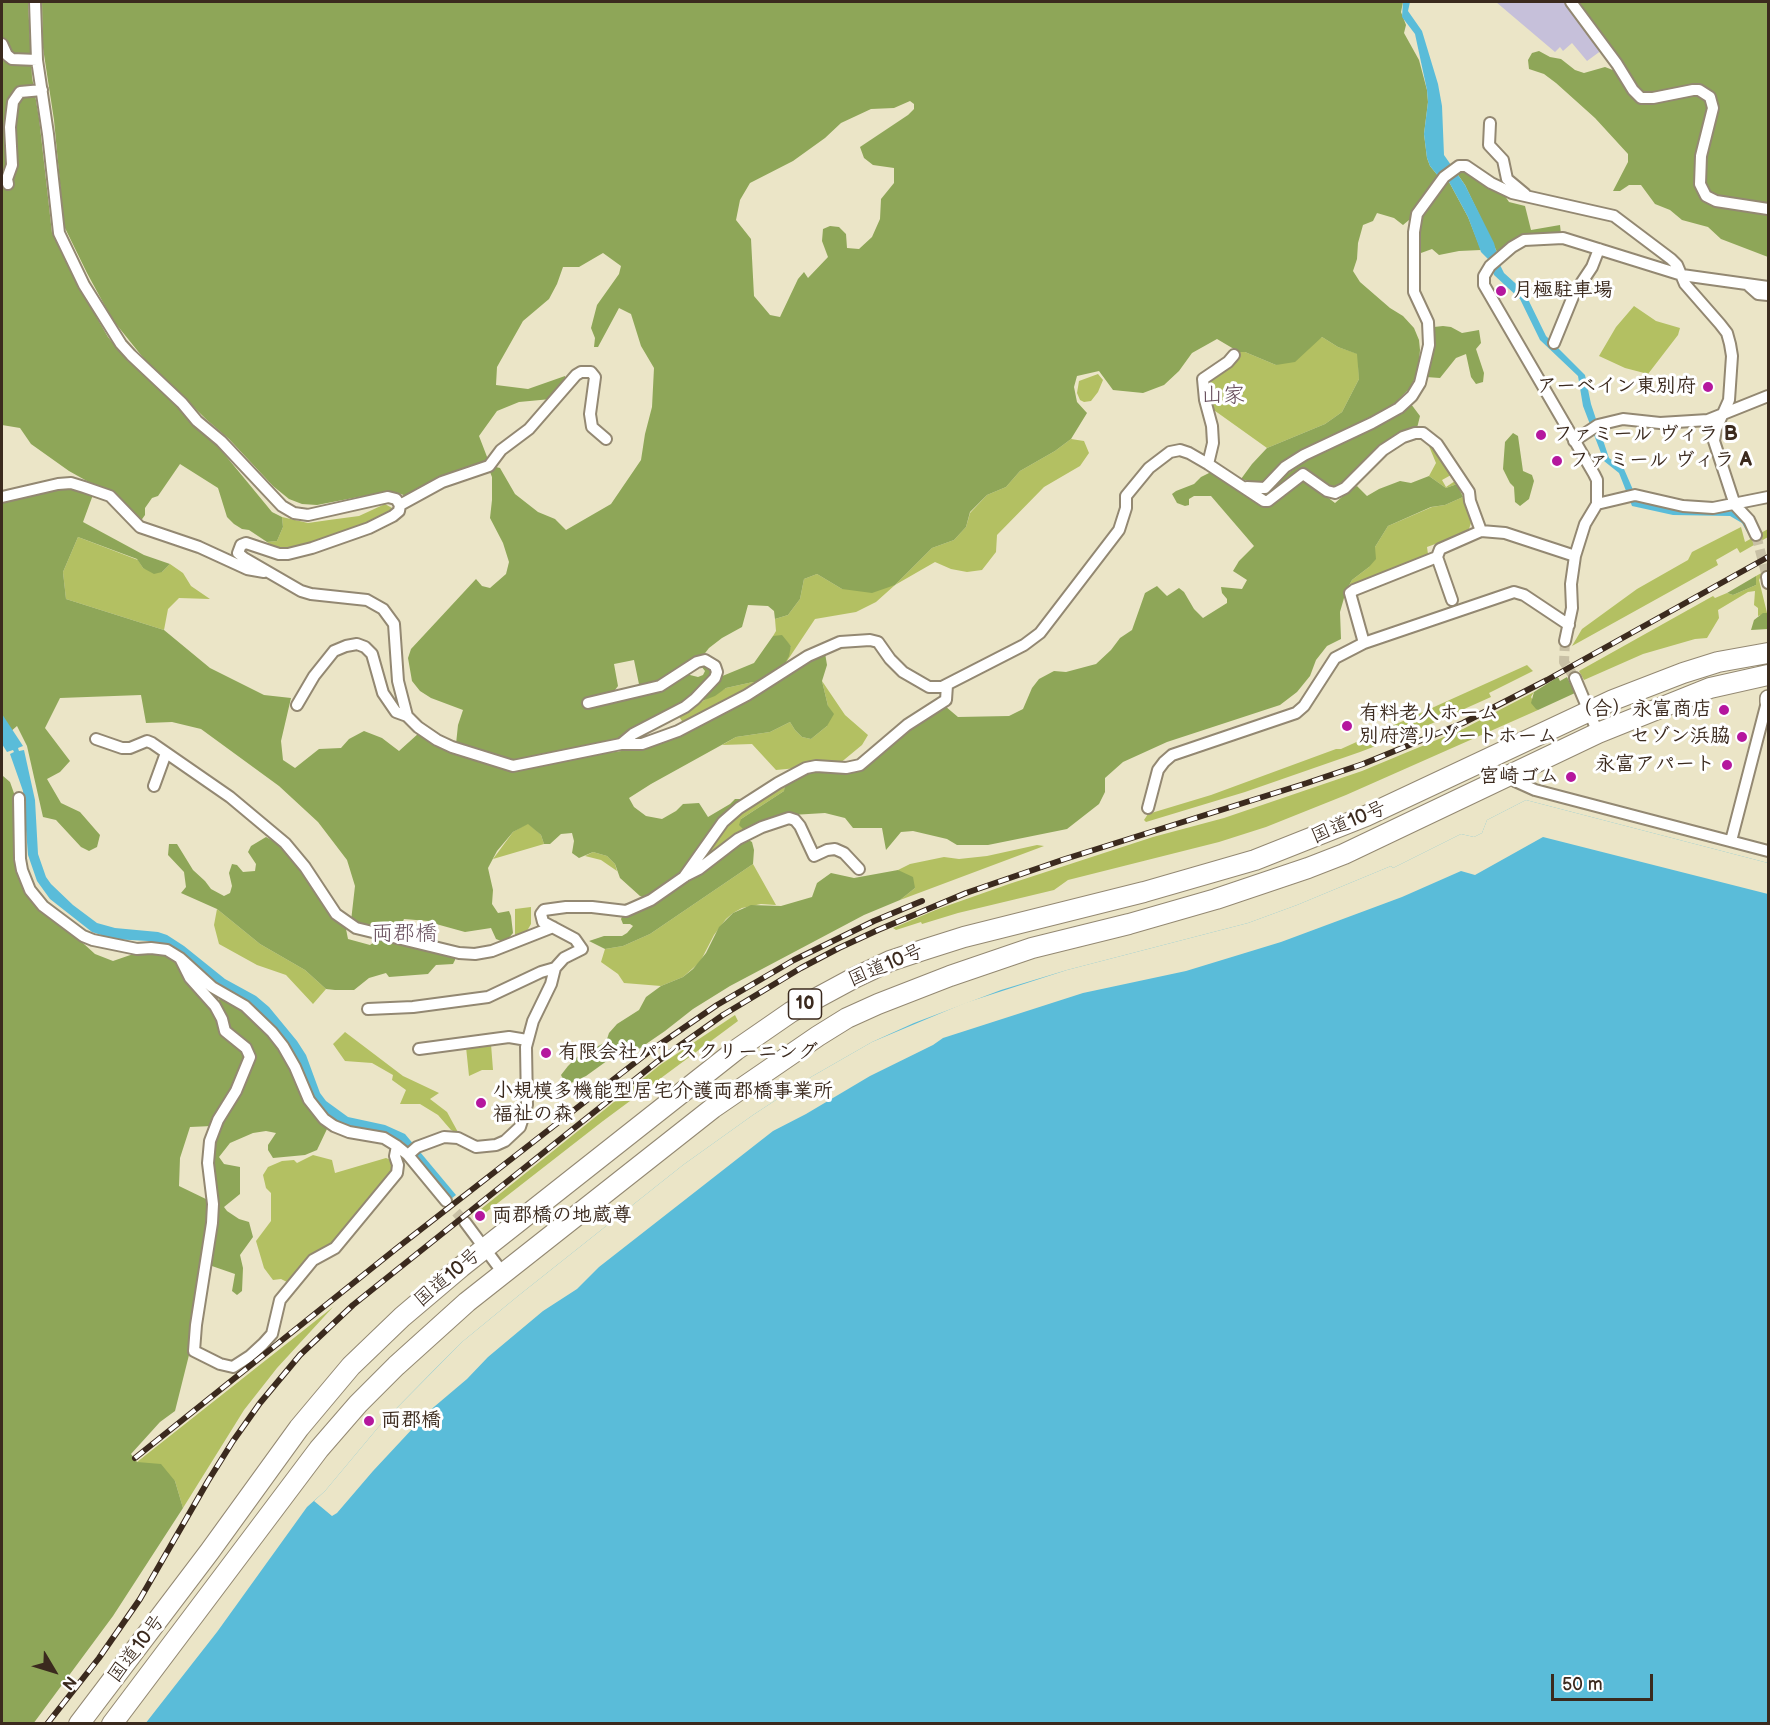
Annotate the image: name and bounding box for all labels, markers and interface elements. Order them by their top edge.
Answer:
place label: 月極駐車場 [1513,279,1613,303]
marker: 月極駐車場 [1494,284,1508,298]
place label: アーベイン東別府 [1537,375,1696,399]
marker: アーベイン東別府 [1701,380,1715,394]
district label: 山家 [1201,383,1245,409]
place label: ファミール ヴィラ B [1553,423,1738,447]
marker: ファミール ヴィラ B [1534,428,1548,442]
place label: ファミール ヴィラ A [1569,449,1752,473]
marker: ファミール ヴィラ A [1550,454,1564,468]
place label: （合）永富商店 [1572,698,1712,722]
place label: 有料老人ホーム 別府湾リゾートホーム [1359,702,1557,749]
marker: （合）永富商店 [1717,703,1731,717]
marker: 有料老人ホーム 別府湾リゾートホーム [1340,719,1354,733]
place label: セゾン浜脇 [1630,725,1730,749]
marker: セゾン浜脇 [1735,730,1749,744]
place label: 永富アパート [1595,753,1715,777]
marker: 永富アパート [1720,758,1734,772]
place label: 宮崎ゴム [1479,765,1559,789]
marker: 宮崎ゴム [1564,770,1578,784]
street label: 国道10号 [1308,796,1390,850]
district label: 両郡橋 [371,921,437,947]
street label: 国道10号 [845,939,927,993]
road number: 10 [788,989,822,1019]
place label: 有限会社パレスクリーニング [558,1041,818,1065]
marker: 有限会社パレスクリーニング [539,1046,553,1060]
place label: 小規模多機能型居宅介護両郡橋事業所 福祉の森 [493,1080,833,1127]
marker: 小規模多機能型居宅介護両郡橋事業所 福祉の森 [474,1096,488,1110]
place label: 両郡橋の地蔵尊 [492,1204,632,1228]
marker: 両郡橋の地蔵尊 [473,1209,487,1223]
street label: 国道10号 [410,1243,486,1313]
place label: 両郡橋 [381,1409,441,1433]
marker: 両郡橋 [362,1414,376,1428]
street label: 国道10号 [103,1610,171,1688]
north arrow [24,1641,84,1701]
scale bar [1554,1662,1656,1700]
text: N [57,1672,80,1693]
text: 50 m [1562,1674,1603,1695]

